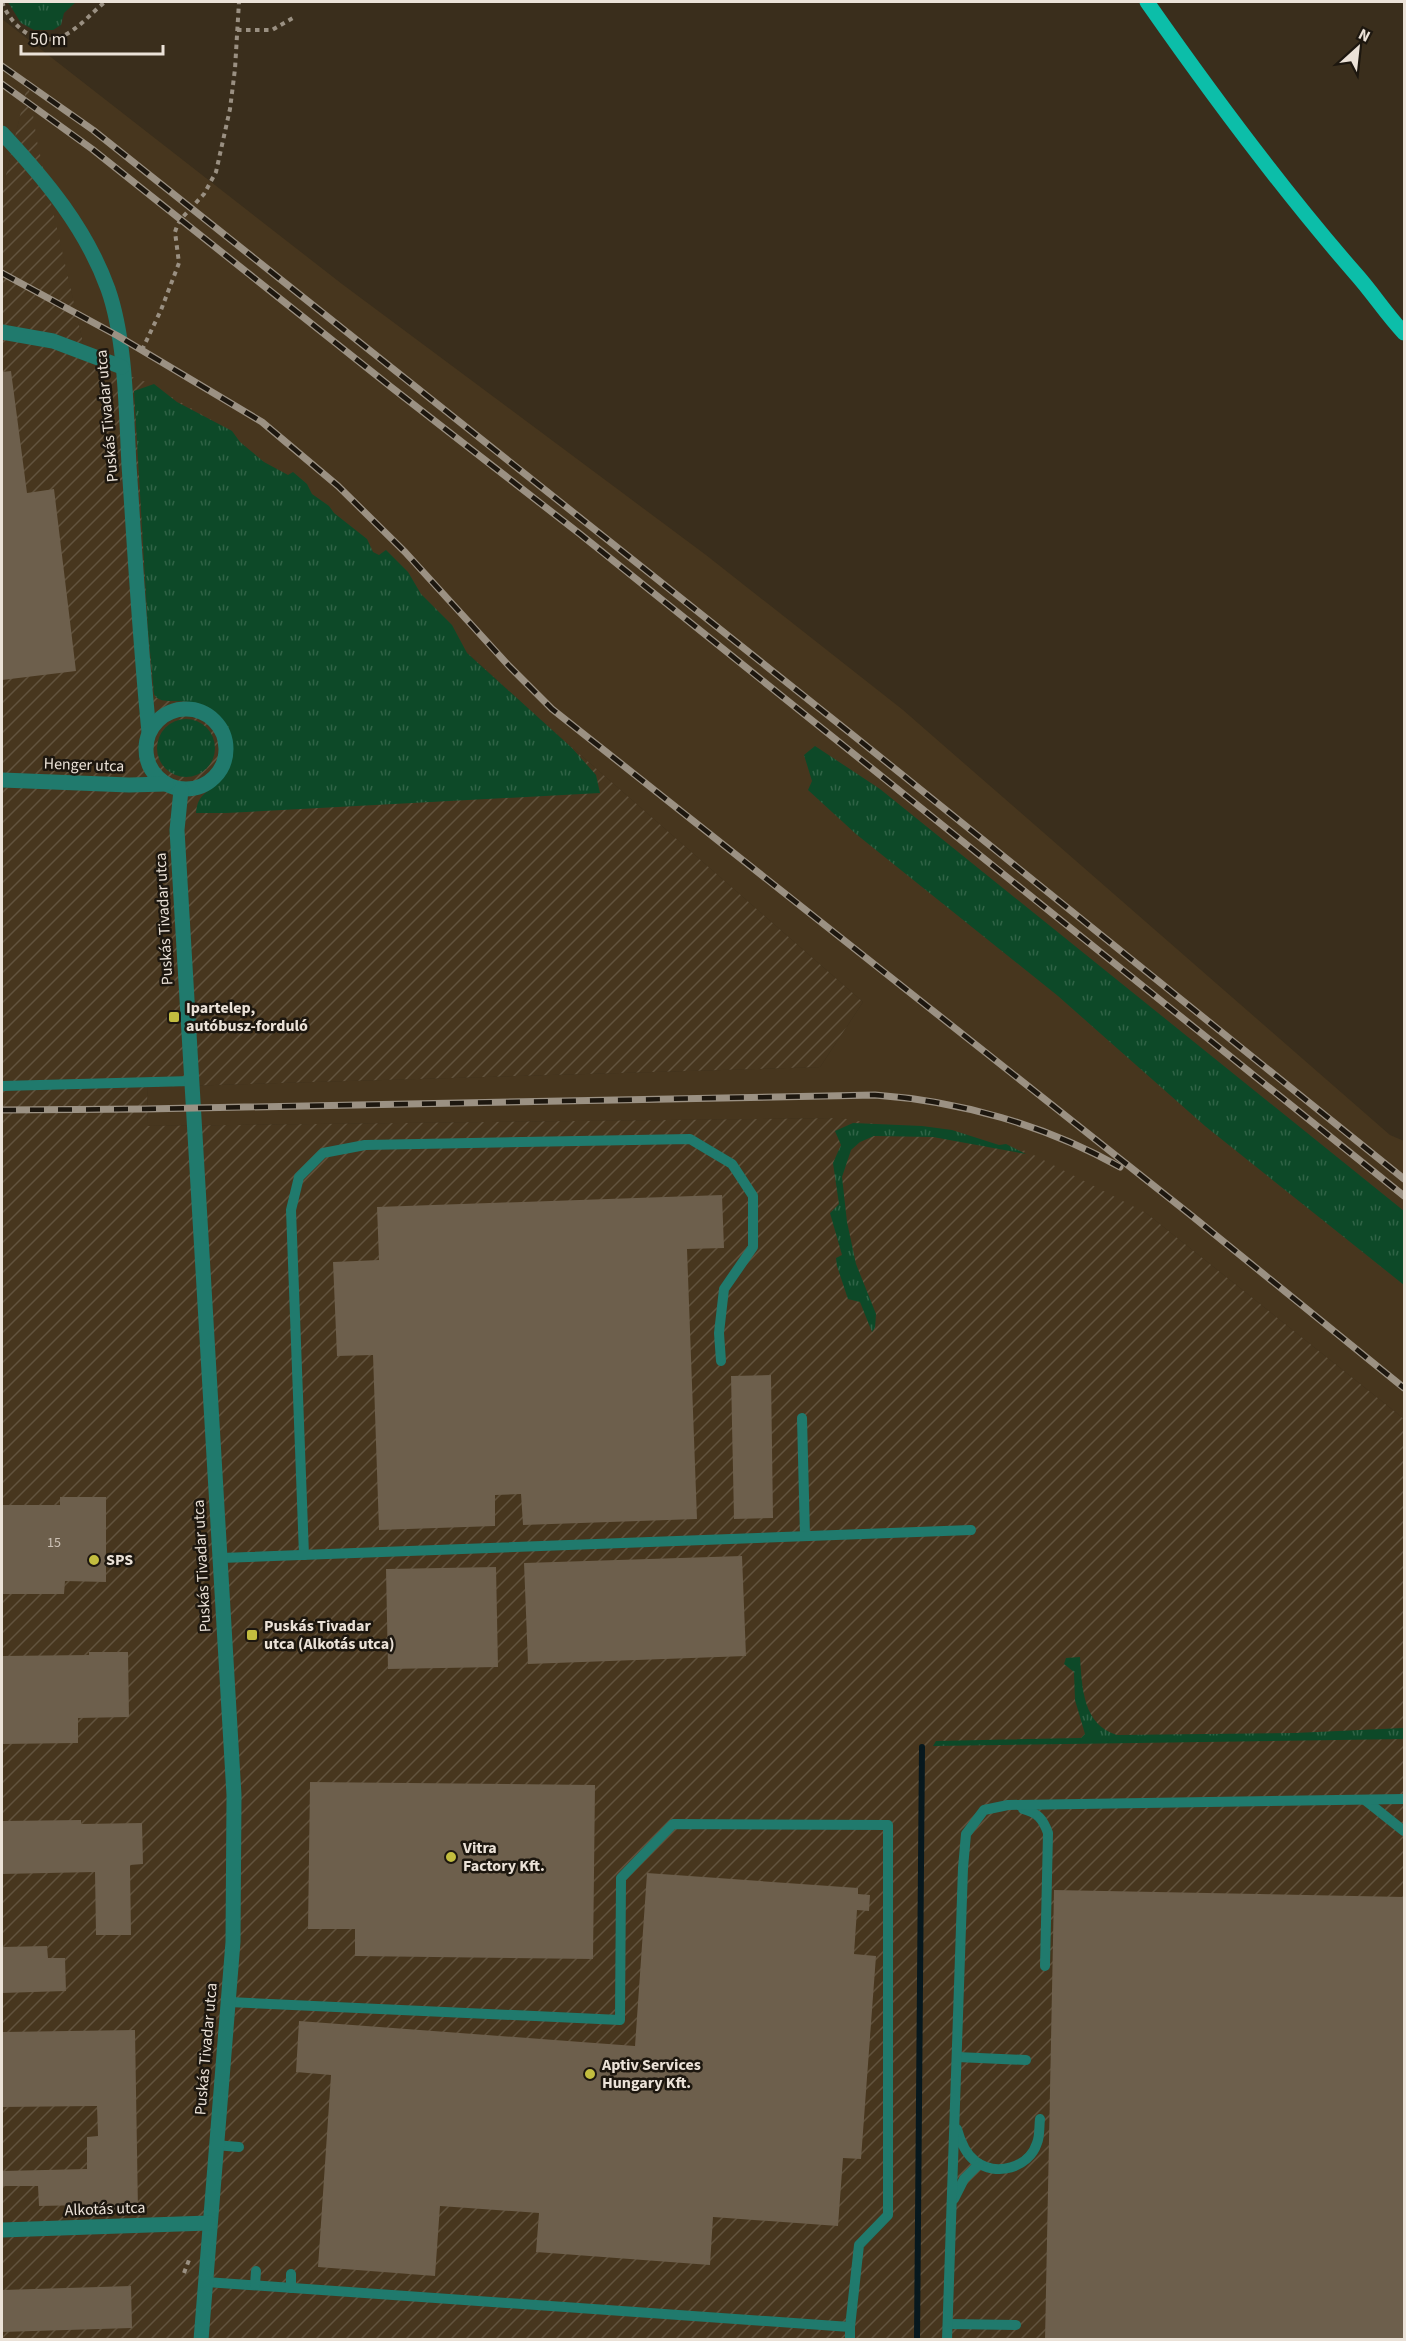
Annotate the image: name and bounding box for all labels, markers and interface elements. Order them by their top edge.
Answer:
scale bar [21,18,164,56]
north arrow [1328,18,1388,78]
text: N [1355,23,1374,48]
text: 50 m [30,27,66,52]
street label: Puskás Tivadar utca [90,349,124,483]
street label: Henger utca [43,753,125,777]
street label: Puskás Tivadar utca [150,852,178,986]
place label: Ipartelep, autóbusz-forduló [186,997,308,1037]
marker: Ipartelep, autóbusz-forduló [167,1010,181,1024]
street label: Puskás Tivadar utca [188,1499,216,1633]
house number: 15 [47,1533,61,1553]
place label: SPS [106,1549,133,1571]
marker: SPS [87,1553,101,1567]
place label: Puskás Tivadar utca (Alkotás utca) [264,1615,395,1655]
marker: Puskás Tivadar utca (Alkotás utca) [245,1628,259,1642]
place label: Vitra Factory Kft. [462,1837,545,1877]
marker: Vitra Factory Kft. [444,1850,458,1864]
street label: Puskás Tivadar utca [189,1982,223,2116]
place label: Aptiv Services Hungary Kft. [601,2054,701,2094]
marker: Aptiv Services Hungary Kft. [583,2067,597,2081]
street label: Alkotás utca [64,2197,146,2221]

